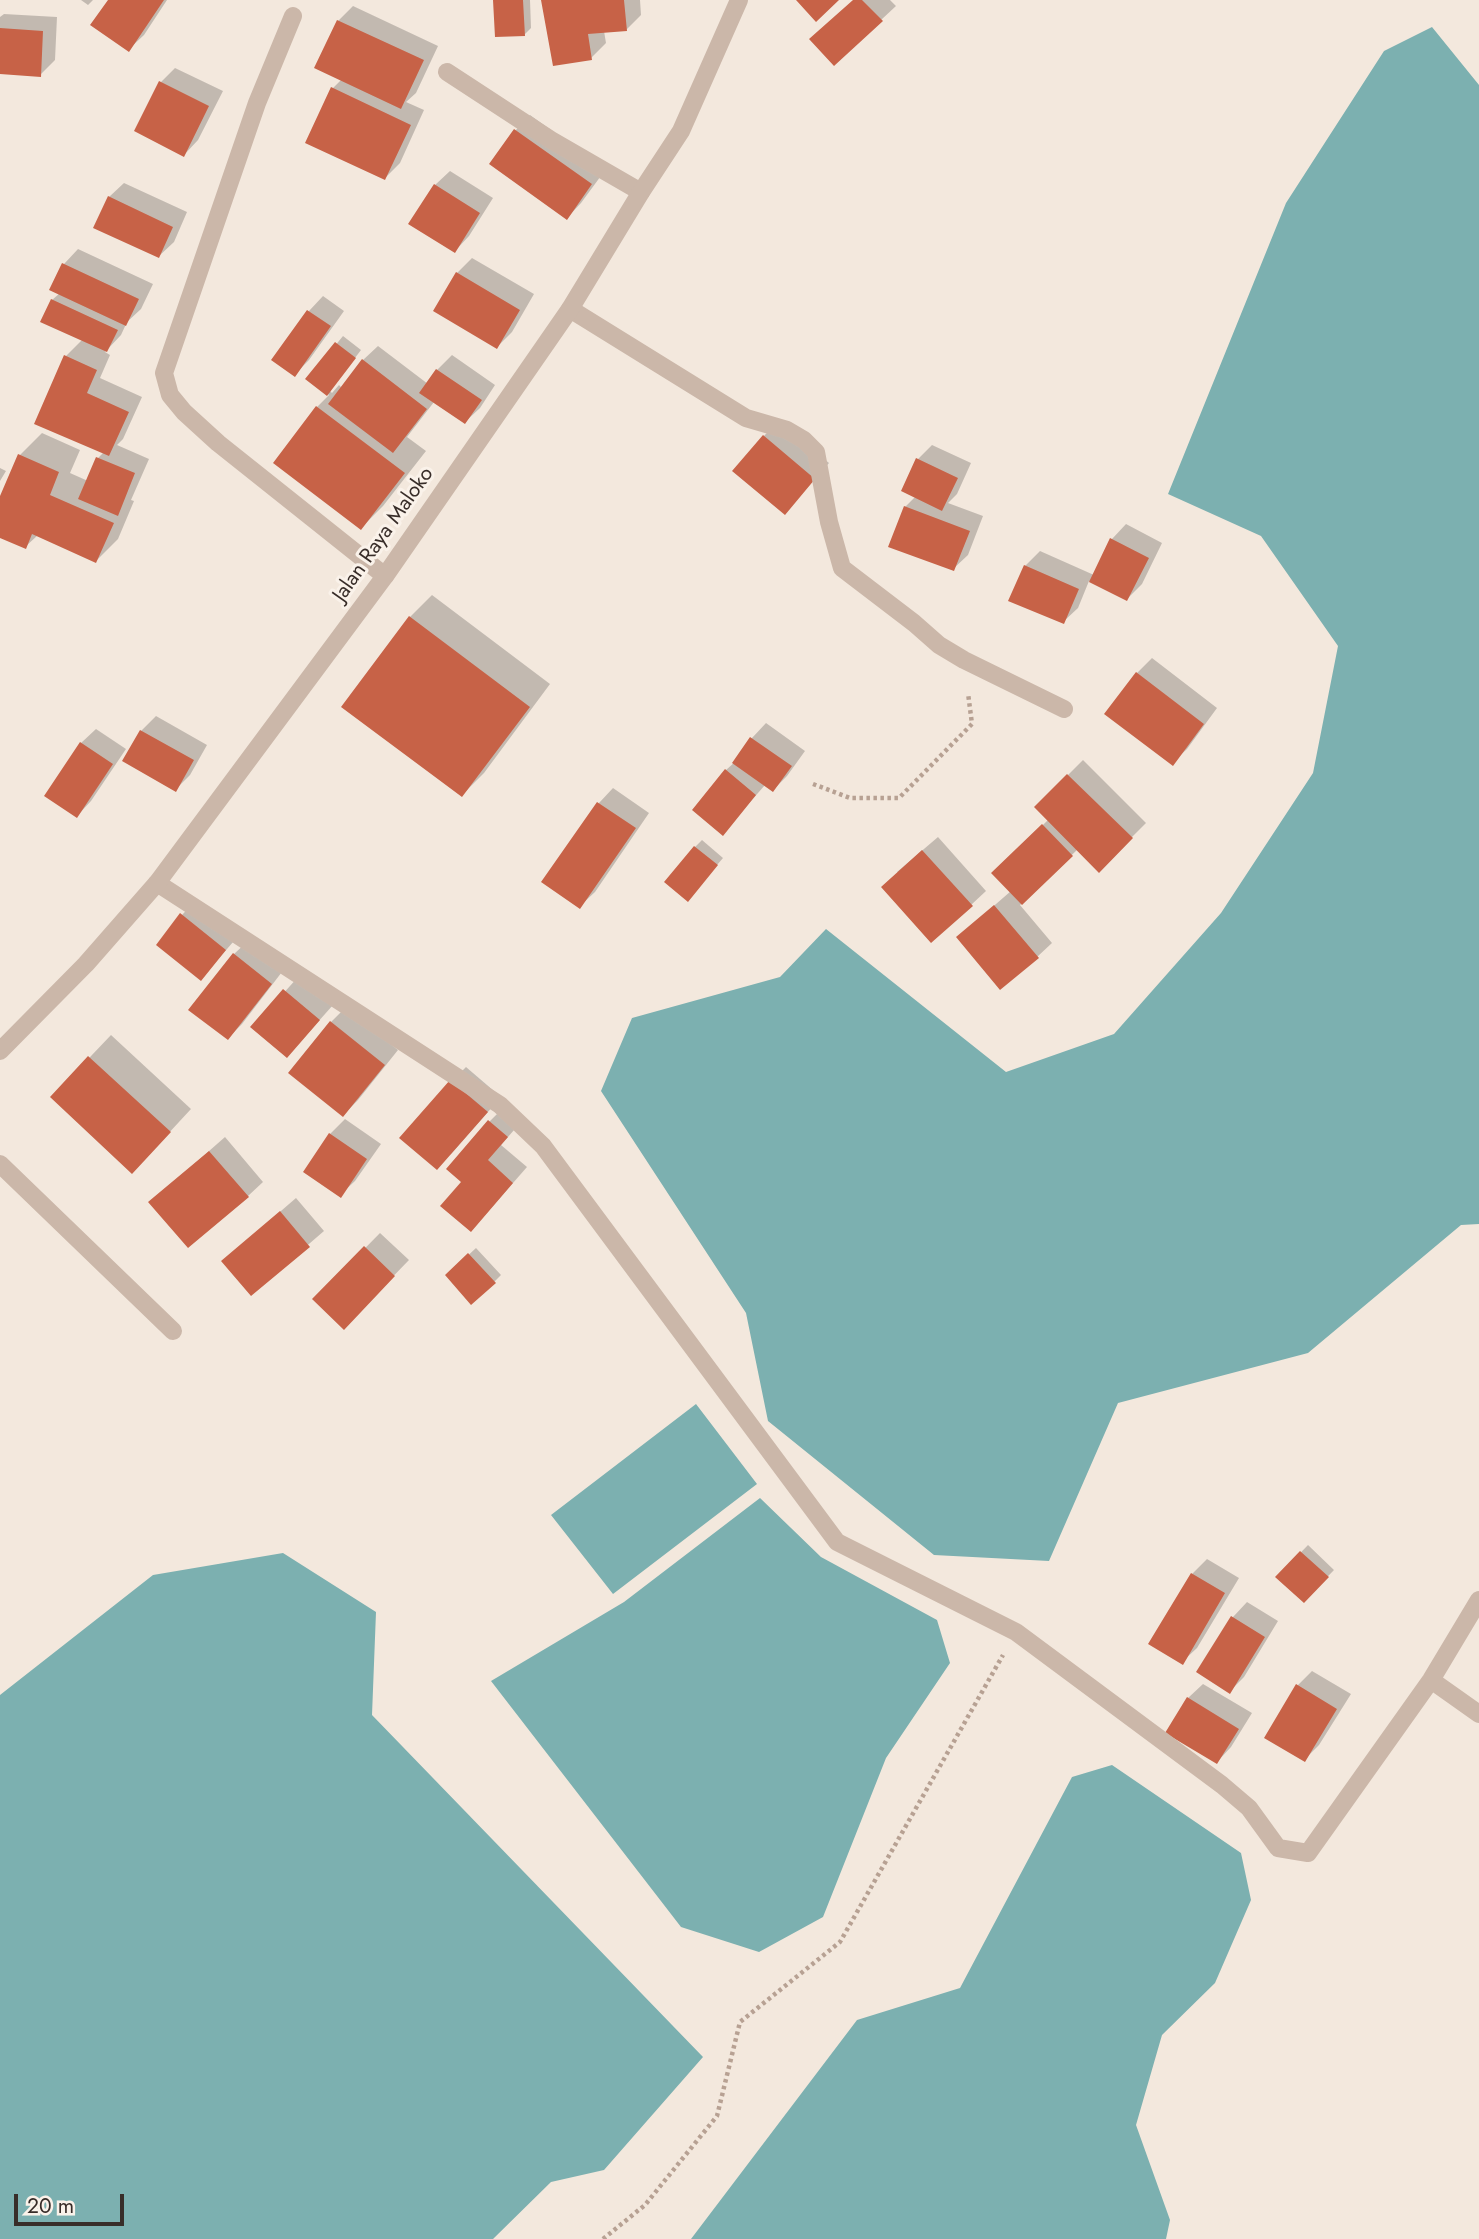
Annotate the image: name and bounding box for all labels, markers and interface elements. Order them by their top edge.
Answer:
street label: Jalan Raya Maloko [328,463,440,607]
scale bar [18,2180,128,2224]
text: 20 m [27,2191,74,2221]

